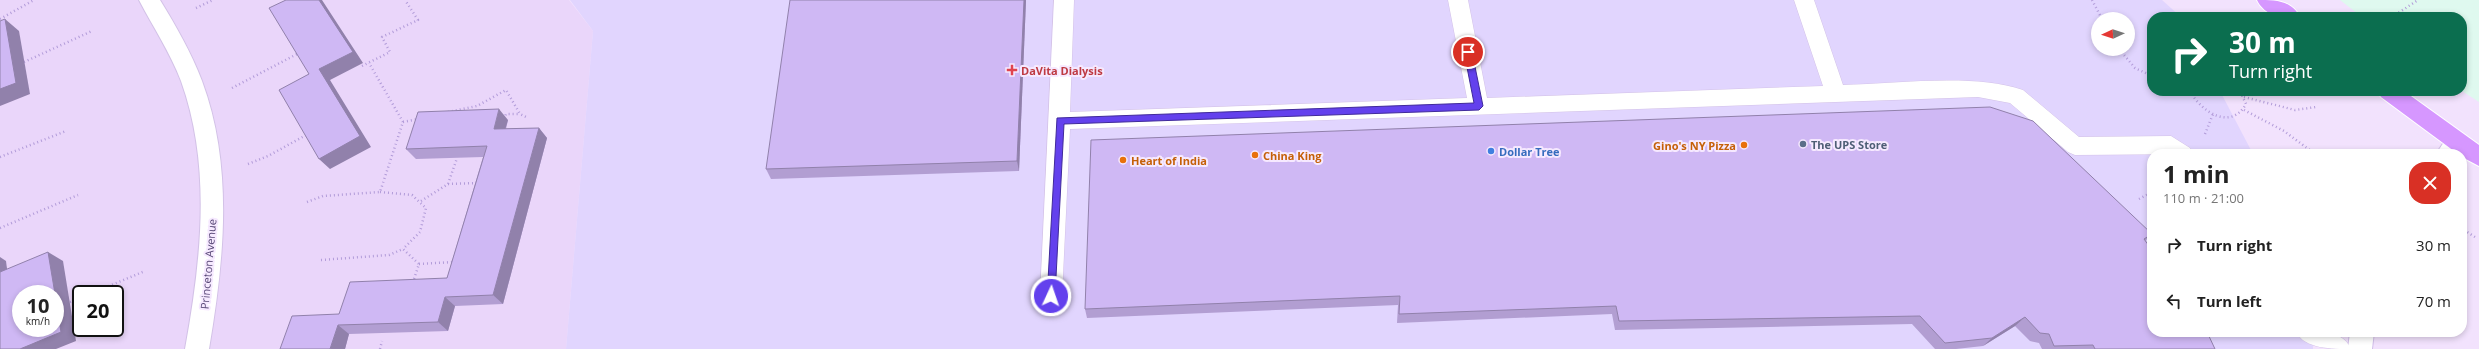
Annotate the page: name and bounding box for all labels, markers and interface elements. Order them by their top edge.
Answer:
north arrow [2091,12,2135,56]
map controls [2091,12,2135,56]
text: 30 m [2229,23,2296,61]
icon: right [2163,28,2215,80]
pin [1451,35,1485,69]
icon: arrive [1457,41,1479,63]
text: Turn right [2229,59,2312,83]
place label: DaVita Dialysis [1021,63,1103,78]
marker: DaVita Dialysis [1006,64,1018,76]
place label: The UPS Store [1811,137,1888,152]
place label: Gino's NY Pizza [1653,138,1736,153]
marker: The UPS Store [1798,139,1808,149]
marker: Gino's NY Pizza [1739,140,1749,150]
place label: Dollar Tree [1499,144,1560,159]
marker: Dollar Tree [1486,146,1496,156]
place label: China King [1263,148,1322,163]
marker: China King [1250,150,1260,160]
place label: Heart of India [1131,153,1207,168]
marker: Heart of India [1118,155,1128,165]
text: 1 min [2163,157,2230,190]
button: close [2409,162,2451,204]
text: 110 m · 21:00 [2163,189,2244,207]
street label: Princeton Avenue [197,218,219,310]
icon: right [2163,234,2185,256]
text: Turn right [2197,235,2272,255]
text: 30 m [2416,235,2451,255]
position arrow [1030,275,1072,317]
speed limit sign: 20 [72,285,124,337]
icon: left [2163,290,2185,312]
text: Turn left [2197,291,2262,311]
text: 70 m [2416,291,2451,311]
text: 10 [27,292,49,319]
text: km/h [26,314,50,328]

